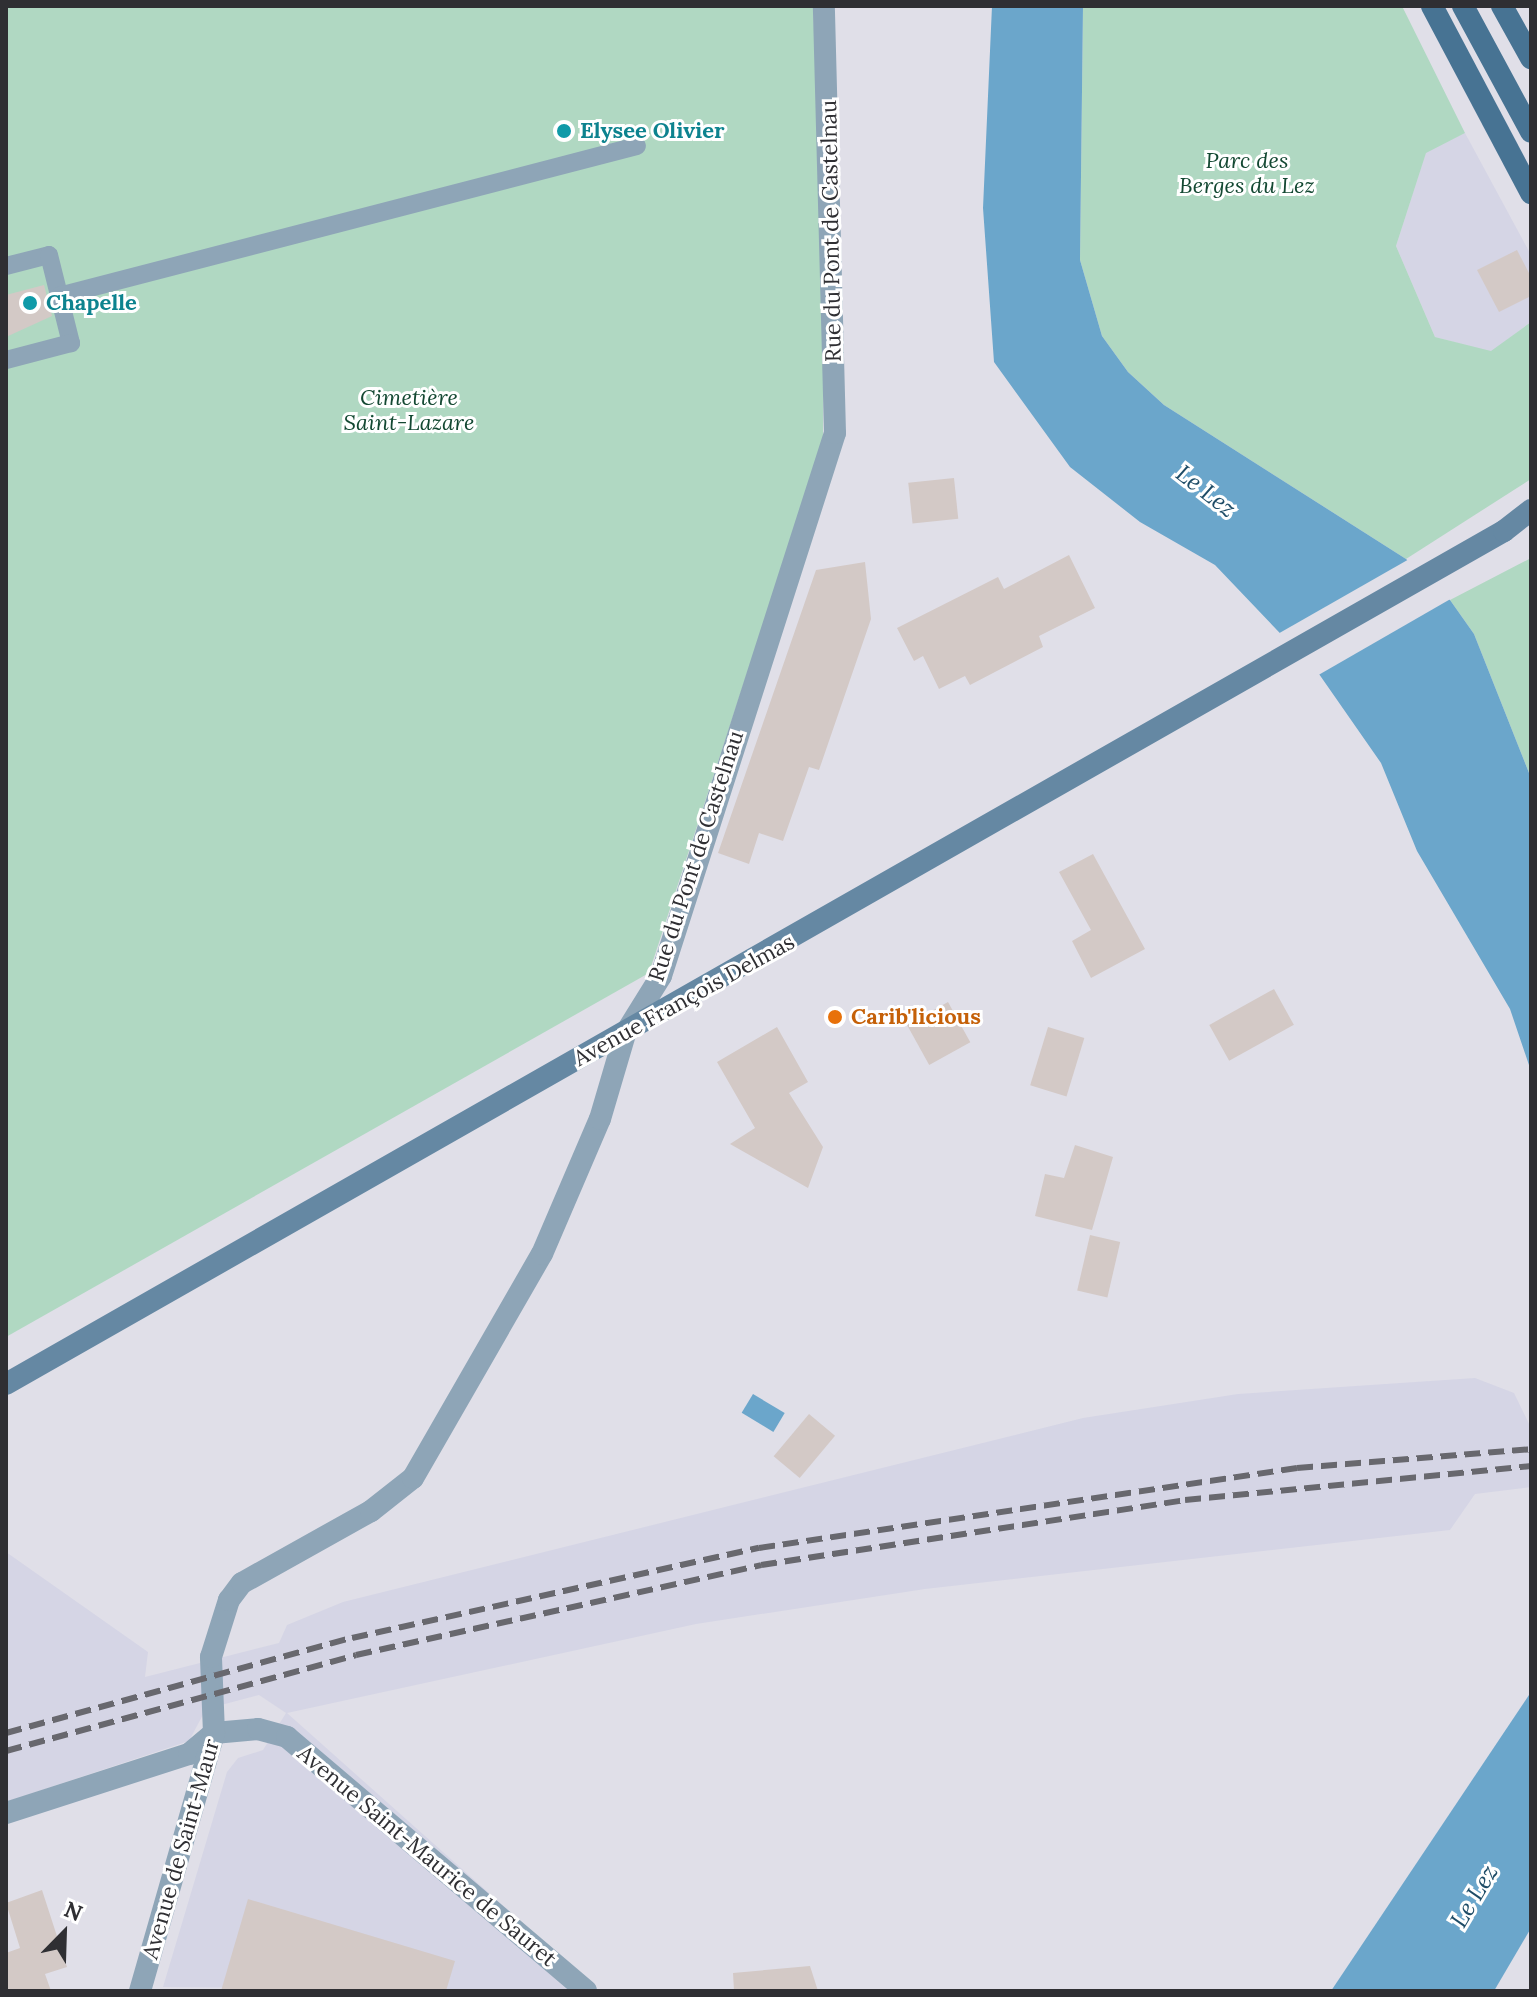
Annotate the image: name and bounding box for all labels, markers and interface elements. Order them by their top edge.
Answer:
street label: Rue du Pont de Castelnau [816,100,846,362]
place label: Elysee Olivier [580,118,725,144]
marker: Elysee Olivier [555,122,573,140]
park label: Parc des Berges du Lez [1179,147,1315,198]
place label: Chapelle [46,290,137,316]
marker: Chapelle [21,294,39,312]
park label: Cimetière Saint-Lazare [344,384,474,436]
water label: Le Lez [1170,459,1242,523]
street label: Rue du Pont de Castelnau [643,727,749,985]
street label: Avenue François Delmas [569,928,799,1072]
place label: Carib'licious [851,1004,981,1030]
marker: Carib'licious [826,1008,844,1026]
street label: Avenue de Saint-Maur [137,1736,225,1962]
street label: Avenue Saint-Maurice de Sauret [292,1740,562,1972]
water label: Le Lez [1444,1859,1504,1933]
north arrow [24,1893,104,1973]
text: N [60,1895,87,1927]

